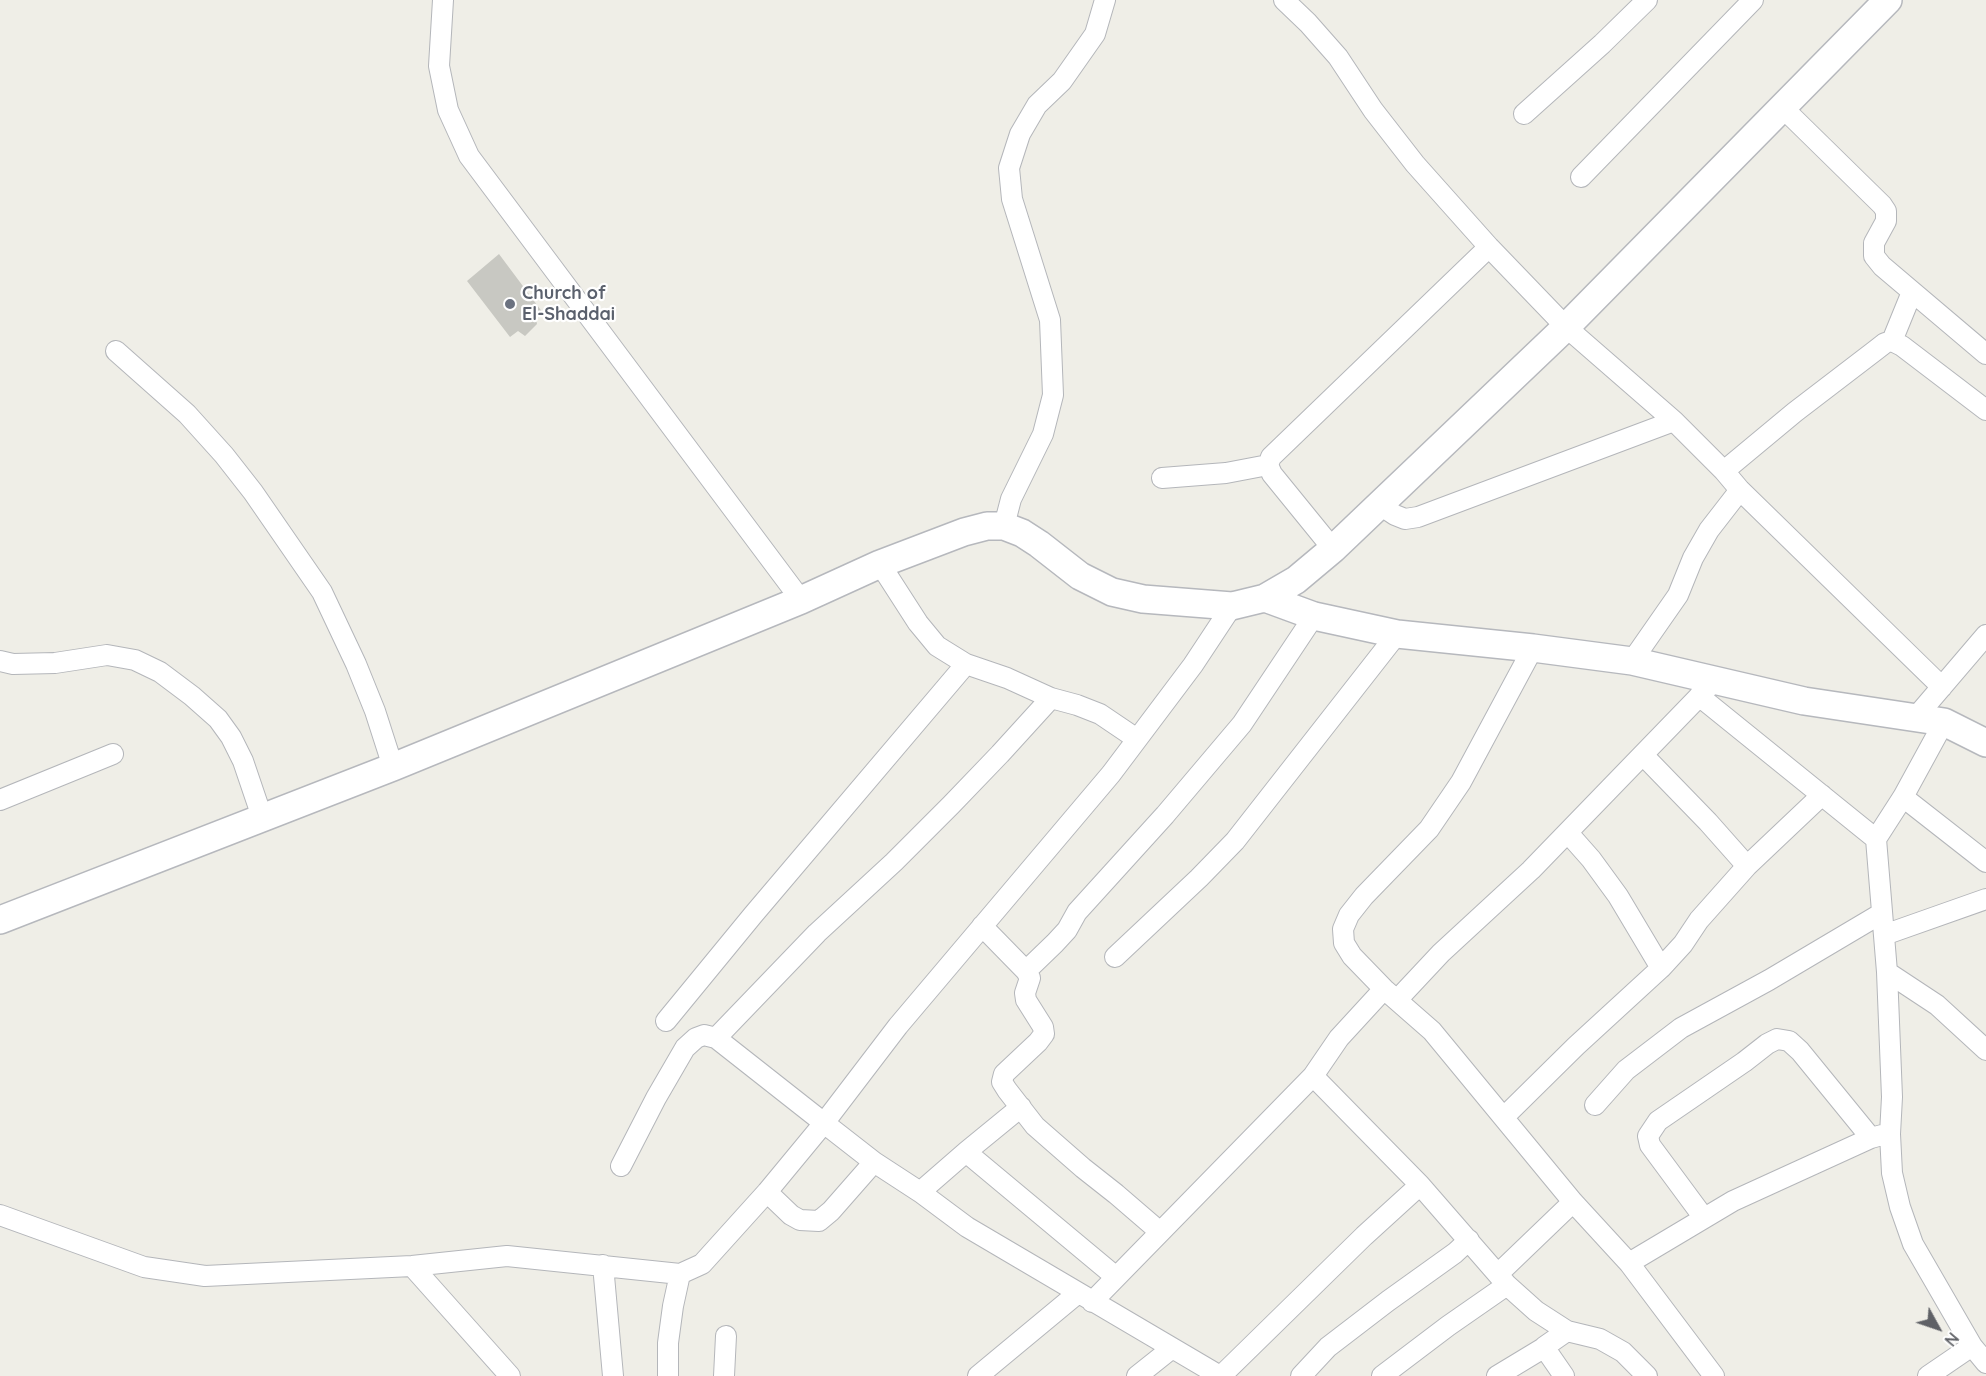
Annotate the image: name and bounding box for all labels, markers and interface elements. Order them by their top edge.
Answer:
place label: Church of El-Shaddai [522,283,615,326]
marker: Church of El-Shaddai [503,297,517,311]
north arrow [1908,1298,1968,1358]
text: N [1940,1329,1963,1350]

